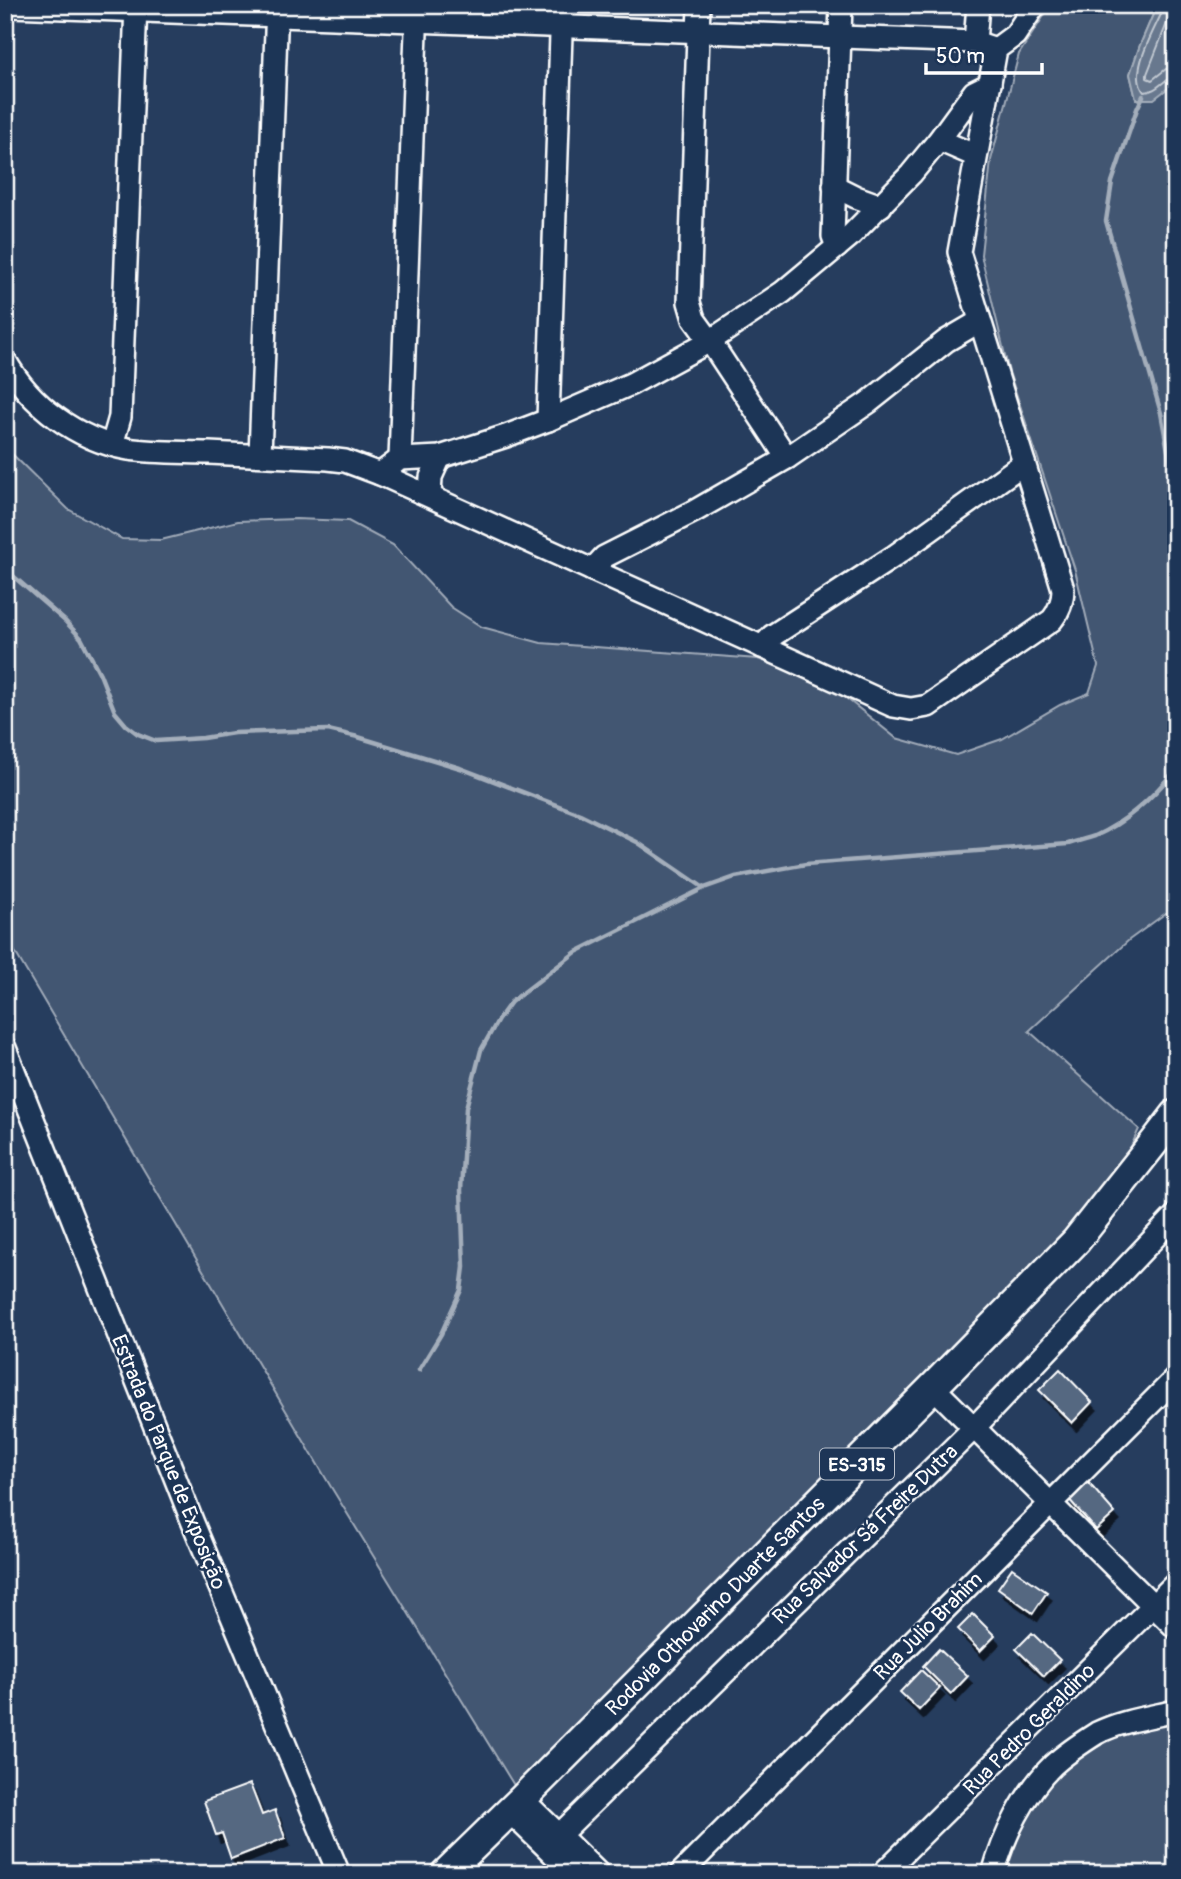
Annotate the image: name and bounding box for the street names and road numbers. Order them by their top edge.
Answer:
street label: Estrada do Parque de Exposição [105,1331,232,1594]
street label: Rua Salvador Sá Freire Dutra [767,1439,964,1630]
road number: ES-315 [820,1448,894,1480]
street label: Rodovia Othovarino Duarte Santos [600,1490,831,1722]
street label: Rua Julio Brahim [868,1566,989,1687]
street label: Rua Pedro Geraldino [958,1658,1101,1801]

